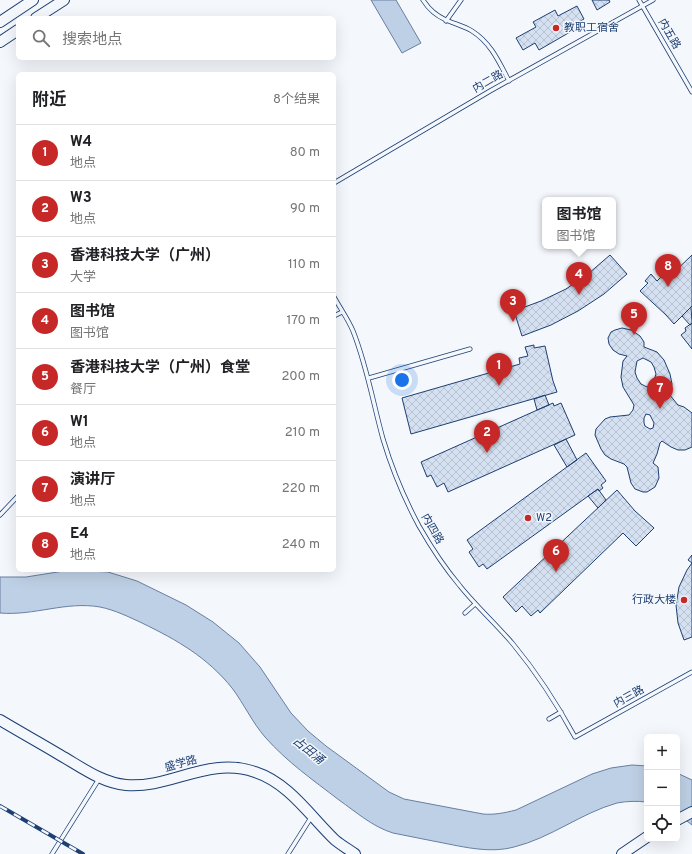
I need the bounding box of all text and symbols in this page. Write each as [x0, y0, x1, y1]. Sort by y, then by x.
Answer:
search box [16, 16, 336, 60]
street label: 内五路 [655, 16, 683, 52]
place label: 教职工宿舍 [564, 21, 619, 35]
marker: 教职工宿舍 [551, 23, 561, 33]
icon: search [30, 27, 52, 49]
text: 搜索地点 [62, 31, 122, 50]
street label: 内二路 [470, 68, 506, 96]
text: 附近 [32, 90, 66, 112]
text: 8个结果 [273, 92, 320, 108]
text: W4 [70, 133, 92, 152]
text: 1 [42, 145, 48, 161]
text: 80 m [290, 145, 320, 161]
text: 地点 [70, 156, 96, 172]
text: W3 [70, 189, 92, 208]
popup [542, 197, 616, 249]
text: 2 [41, 201, 49, 217]
text: 90 m [290, 201, 320, 217]
text: 图书馆 [556, 206, 602, 225]
text: 地点 [70, 212, 96, 228]
text: 图书馆 [556, 229, 596, 245]
text: 香港科技大学（广州） [70, 247, 220, 266]
pin: 8 [655, 254, 681, 287]
text: 3 [41, 257, 49, 273]
text: 110 m [288, 257, 320, 273]
pin: 4 [566, 262, 592, 295]
text: 大学 [70, 270, 96, 286]
pin: 3 [500, 289, 526, 322]
pin: 5 [621, 302, 647, 335]
text: 图书馆 [70, 303, 115, 322]
text: 4 [41, 313, 49, 329]
text: 170 m [286, 313, 320, 329]
text: 图书馆 [70, 326, 109, 342]
pin: 1 [486, 353, 512, 386]
text: 香港科技大学（广州）食堂 [70, 359, 250, 378]
text: 5 [41, 369, 49, 385]
text: 200 m [281, 369, 320, 385]
your location [392, 370, 412, 390]
pin: 7 [647, 376, 673, 409]
text: 餐厅 [70, 382, 96, 398]
text: W1 [70, 413, 89, 432]
pin: 2 [474, 420, 500, 453]
text: 6 [41, 425, 49, 441]
text: 210 m [285, 425, 320, 441]
text: 地点 [70, 436, 96, 452]
text: 演讲厅 [70, 471, 115, 490]
text: 7 [42, 481, 48, 497]
text: 220 m [282, 481, 320, 497]
text: 地点 [70, 494, 96, 510]
street label: 内四路 [418, 511, 446, 547]
place label: W2 [536, 511, 552, 525]
marker: W2 [523, 513, 533, 523]
text: E4 [70, 525, 89, 544]
text: 8 [41, 537, 49, 553]
text: 240 m [282, 537, 320, 553]
pin: 6 [543, 539, 569, 572]
text: 地点 [70, 548, 96, 564]
place label: 行政大楼 [632, 593, 676, 607]
marker: 行政大楼 [679, 595, 689, 605]
street label: 内三路 [611, 683, 647, 711]
water label: 占田涌 [289, 733, 329, 770]
map controls [644, 734, 680, 842]
button: + [644, 734, 680, 770]
street label: 盛学路 [163, 753, 199, 775]
button: − [644, 770, 680, 806]
button: locate [644, 806, 680, 842]

